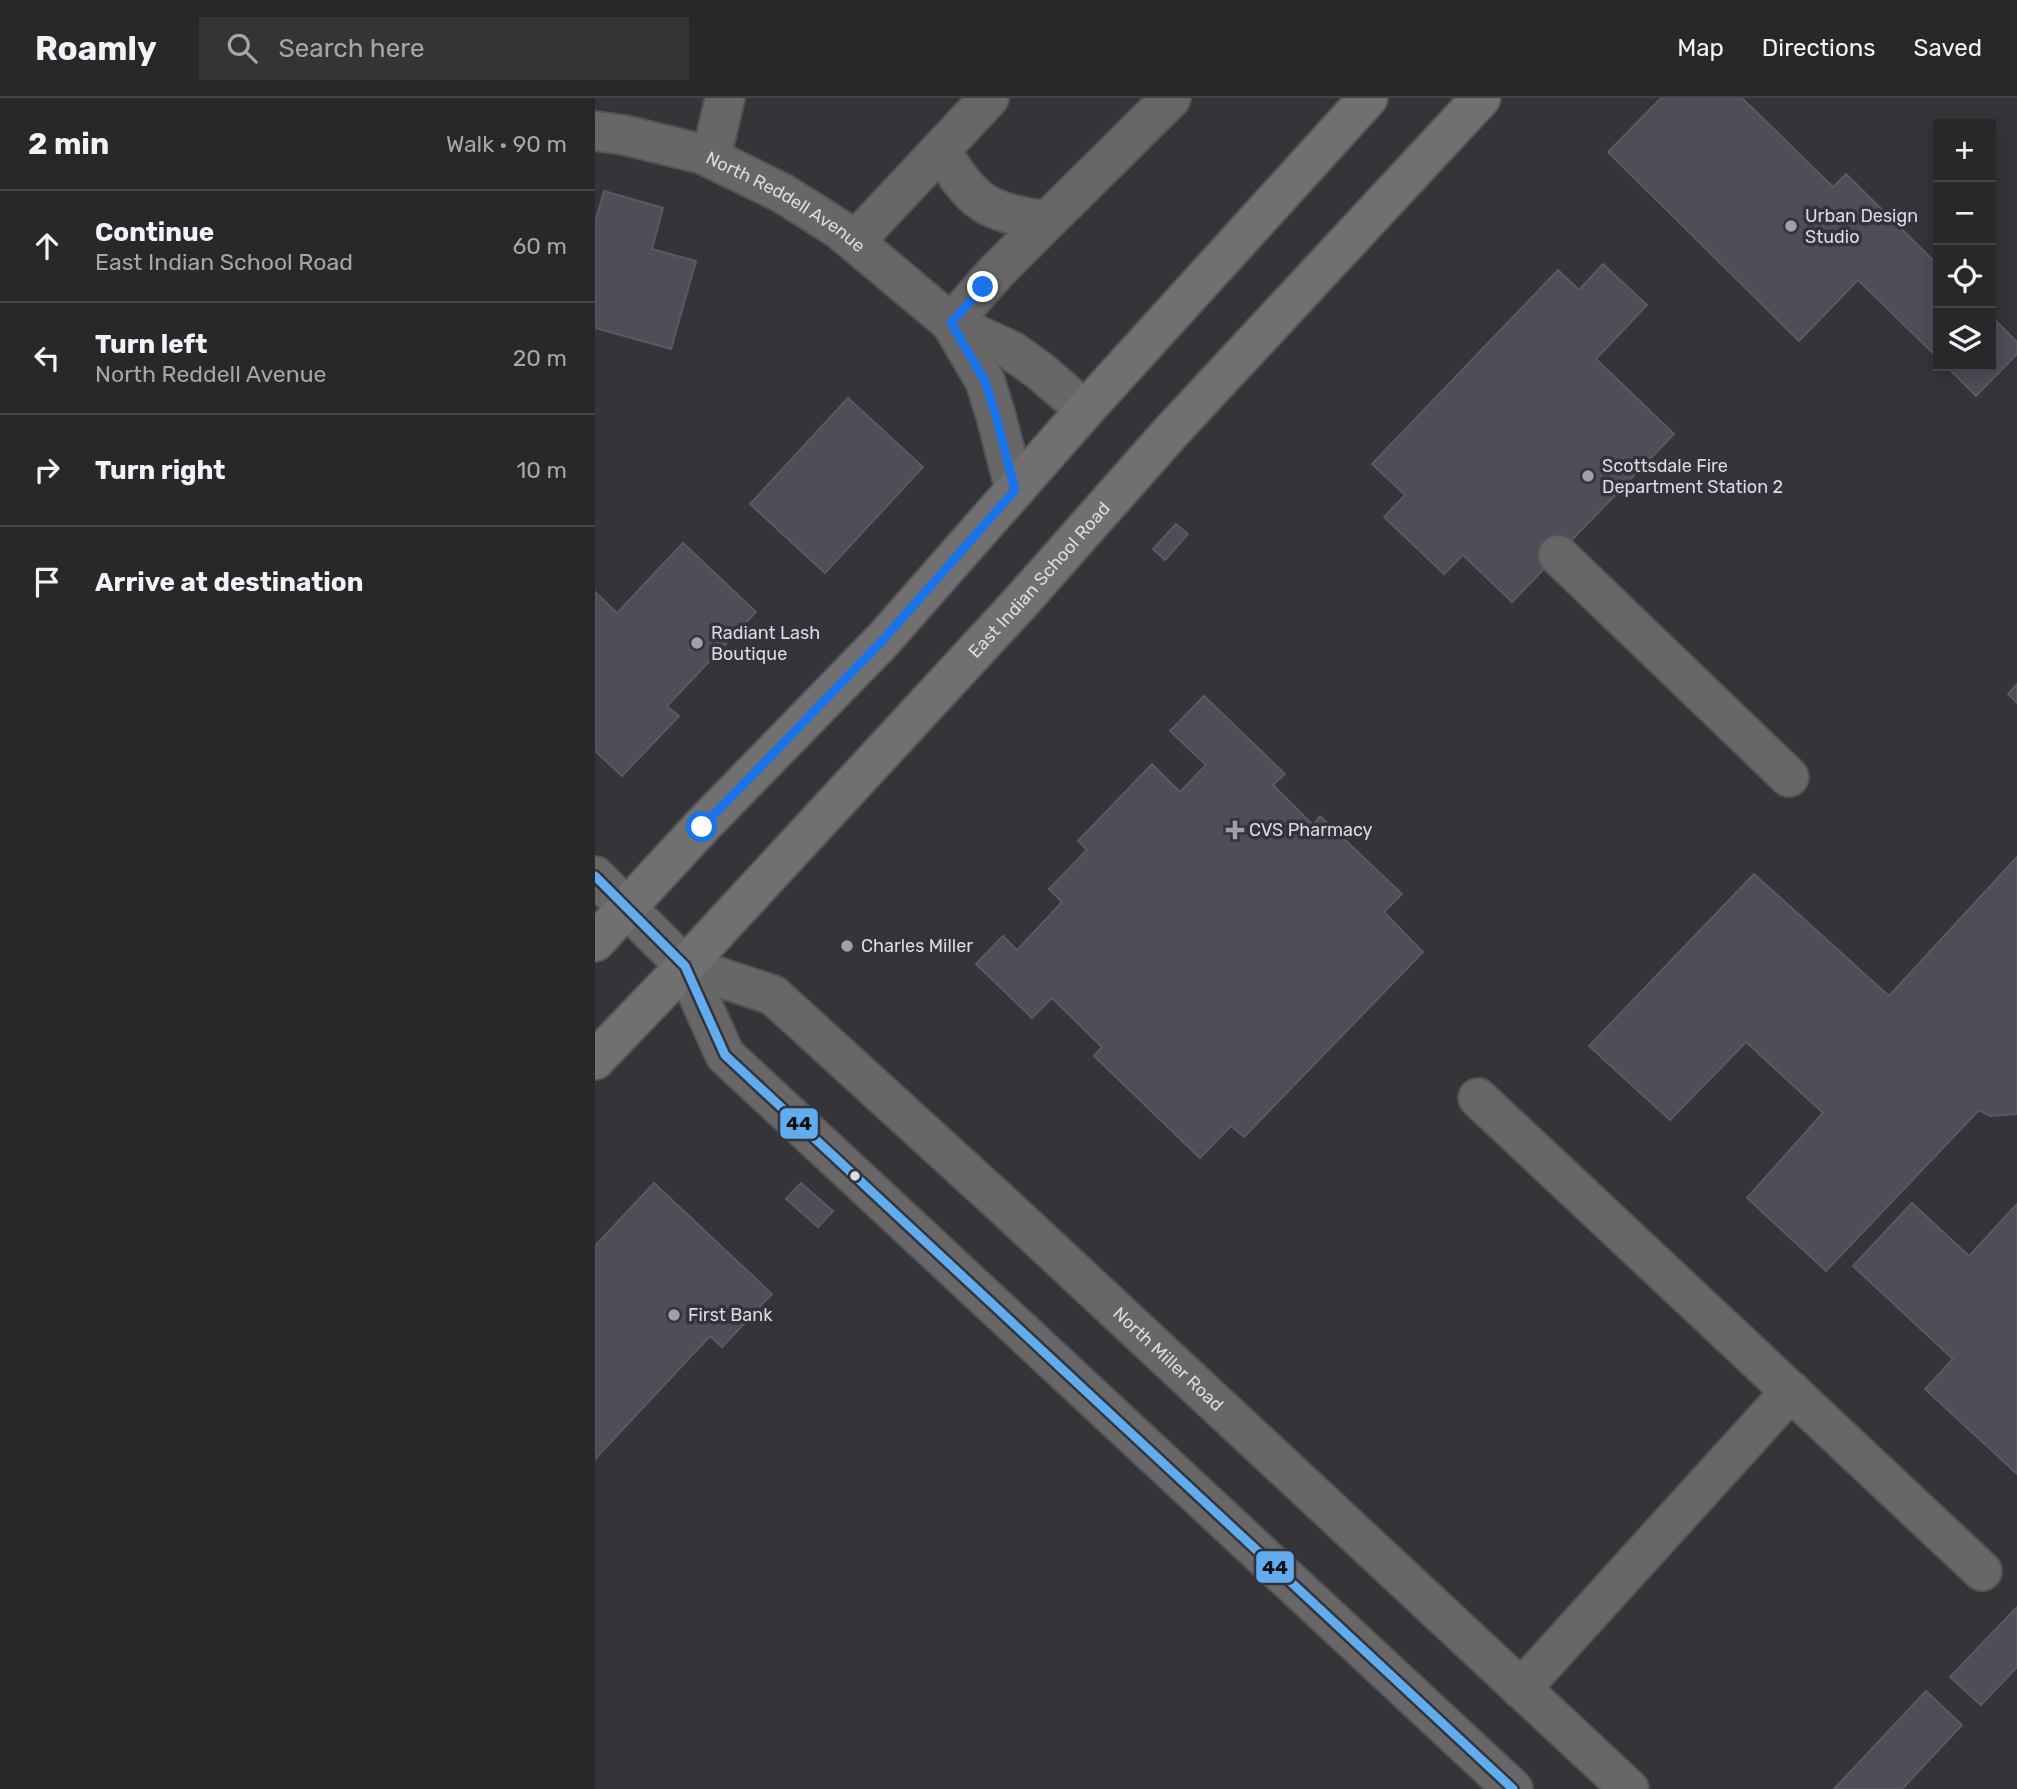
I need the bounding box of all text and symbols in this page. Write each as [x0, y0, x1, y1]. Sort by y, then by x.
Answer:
search box [199, 17, 689, 80]
text: Roamly [35, 29, 157, 68]
icon: search [223, 29, 261, 67]
text: Search here [279, 33, 424, 64]
text: Map [1677, 34, 1724, 62]
text: Directions [1762, 34, 1875, 62]
text: Saved [1913, 34, 1982, 62]
map controls [1933, 119, 1996, 371]
button: + [1933, 119, 1996, 182]
text: 2 min [28, 126, 109, 162]
text: Walk · 90 m [446, 130, 567, 158]
street label: North Reddell Avenue [702, 147, 870, 257]
button: − [1933, 182, 1996, 245]
place label: Urban Design Studio [1805, 205, 1918, 248]
text: Continue [95, 217, 214, 248]
marker: Urban Design Studio [1783, 218, 1799, 234]
icon: ahead [28, 227, 66, 265]
text: 60 m [512, 232, 567, 260]
button: locate [1933, 245, 1996, 308]
text: East Indian School Road [95, 248, 353, 276]
route end [967, 271, 998, 302]
button: layers [1933, 308, 1996, 371]
text: Turn left [95, 329, 207, 360]
icon: left [28, 339, 66, 377]
text: 20 m [513, 344, 567, 372]
text: North Reddell Avenue [95, 360, 326, 388]
icon: right [28, 451, 66, 489]
text: Turn right [95, 455, 225, 486]
place label: Scottsdale Fire Department Station 2 [1602, 455, 1783, 498]
text: 10 m [516, 456, 567, 484]
marker: Scottsdale Fire Department Station 2 [1580, 468, 1596, 484]
street label: East Indian School Road [964, 498, 1115, 663]
icon: arrive [28, 563, 66, 601]
text: Arrive at destination [95, 567, 363, 598]
place label: Radiant Lash Boutique [711, 622, 820, 665]
marker: Radiant Lash Boutique [689, 635, 705, 651]
route start [686, 811, 717, 842]
place label: CVS Pharmacy [1249, 819, 1373, 841]
marker: CVS Pharmacy [1227, 822, 1243, 838]
place label: Charles Miller [861, 935, 973, 957]
marker: Charles Miller [839, 938, 855, 954]
line badge: 44 [779, 1107, 819, 1140]
text: 44 [786, 1112, 812, 1135]
unlabelled marker [848, 1169, 862, 1183]
street label: North Miller Road [1108, 1302, 1228, 1416]
place label: First Bank [688, 1304, 773, 1326]
marker: First Bank [666, 1307, 682, 1323]
line badge: 44 [1255, 1550, 1295, 1584]
text: 44 [1262, 1556, 1288, 1579]

